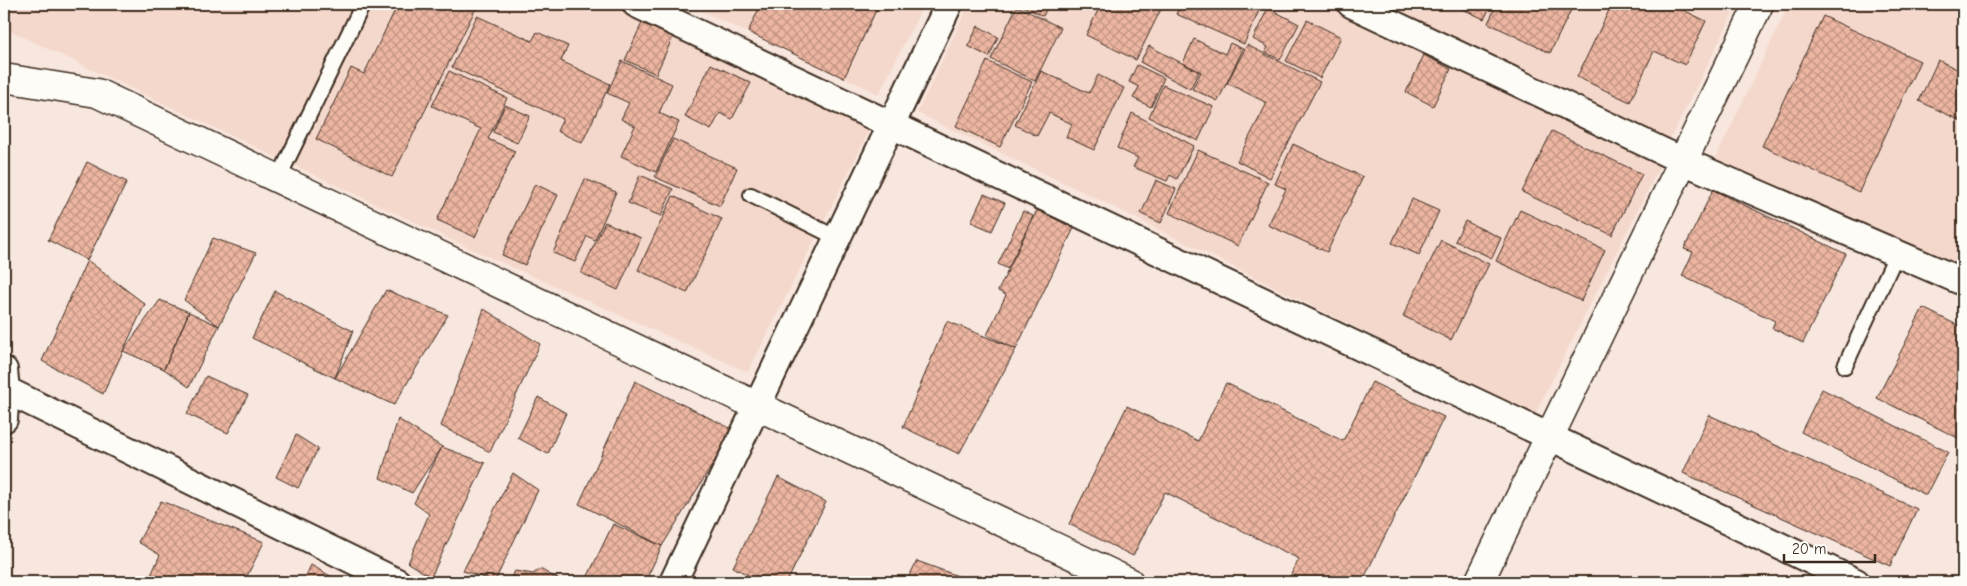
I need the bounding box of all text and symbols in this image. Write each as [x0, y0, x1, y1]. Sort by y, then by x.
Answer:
scale bar [1784, 531, 1876, 563]
text: 20 m [1792, 540, 1826, 558]

